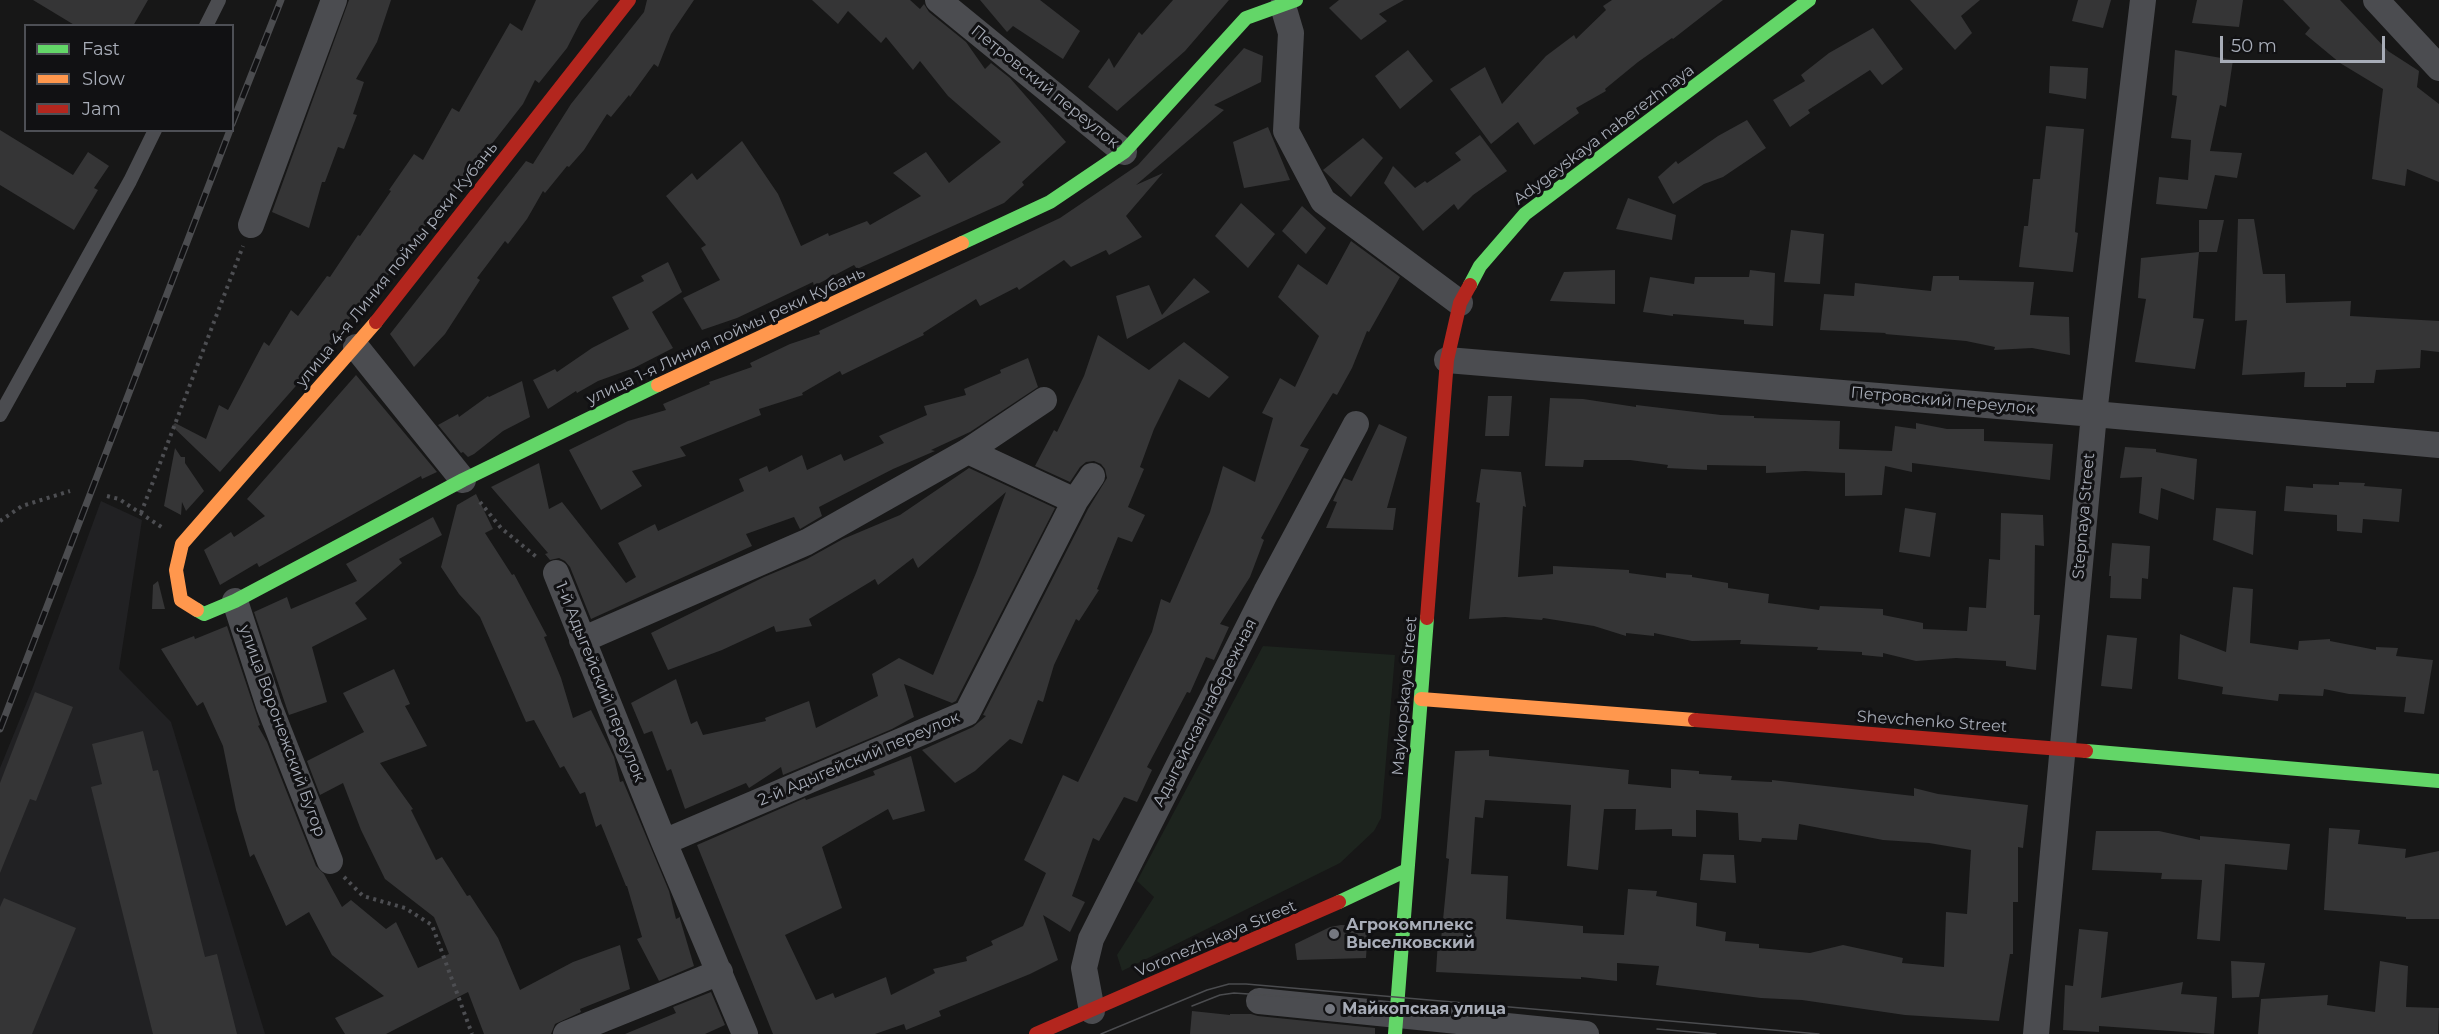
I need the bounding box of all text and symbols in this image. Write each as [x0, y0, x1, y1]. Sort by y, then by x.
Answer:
street label: Петровский переулок [967, 21, 1123, 153]
legend [24, 24, 234, 132]
scale bar [2223, 24, 2388, 62]
text: 50 m [2231, 35, 2277, 57]
text: Fast [82, 38, 120, 60]
street label: Adygeyskaya naberezhnaya [1510, 61, 1698, 209]
text: Slow [82, 68, 125, 90]
text: Jam [82, 98, 121, 120]
street label: улица 4-я Линия поймы реки Кубань [292, 139, 502, 391]
street label: улица 1-я Линия поймы реки Кубань [584, 263, 868, 409]
street label: Петровский переулок [1850, 383, 2036, 419]
street label: Stepnaya Street [2069, 452, 2099, 580]
street label: 1-й Адыгейский переулок [551, 579, 649, 785]
street label: Адыгейская набережная [1149, 616, 1261, 810]
street label: Maykopskaya Street [1388, 616, 1422, 776]
street label: улица Воронежский Бугор [235, 622, 329, 840]
street label: Shevchenko Street [1856, 707, 2008, 737]
street label: 2-й Адыгейский переулок [755, 708, 963, 810]
street label: Voronezhskaya Street [1133, 896, 1299, 982]
place label: Агрокомплекс Выселковский [1346, 915, 1475, 953]
marker: Агрокомплекс Выселковский [1327, 927, 1341, 941]
place label: Майкопская улица [1342, 999, 1506, 1019]
marker: Майкопская улица [1323, 1002, 1337, 1016]

